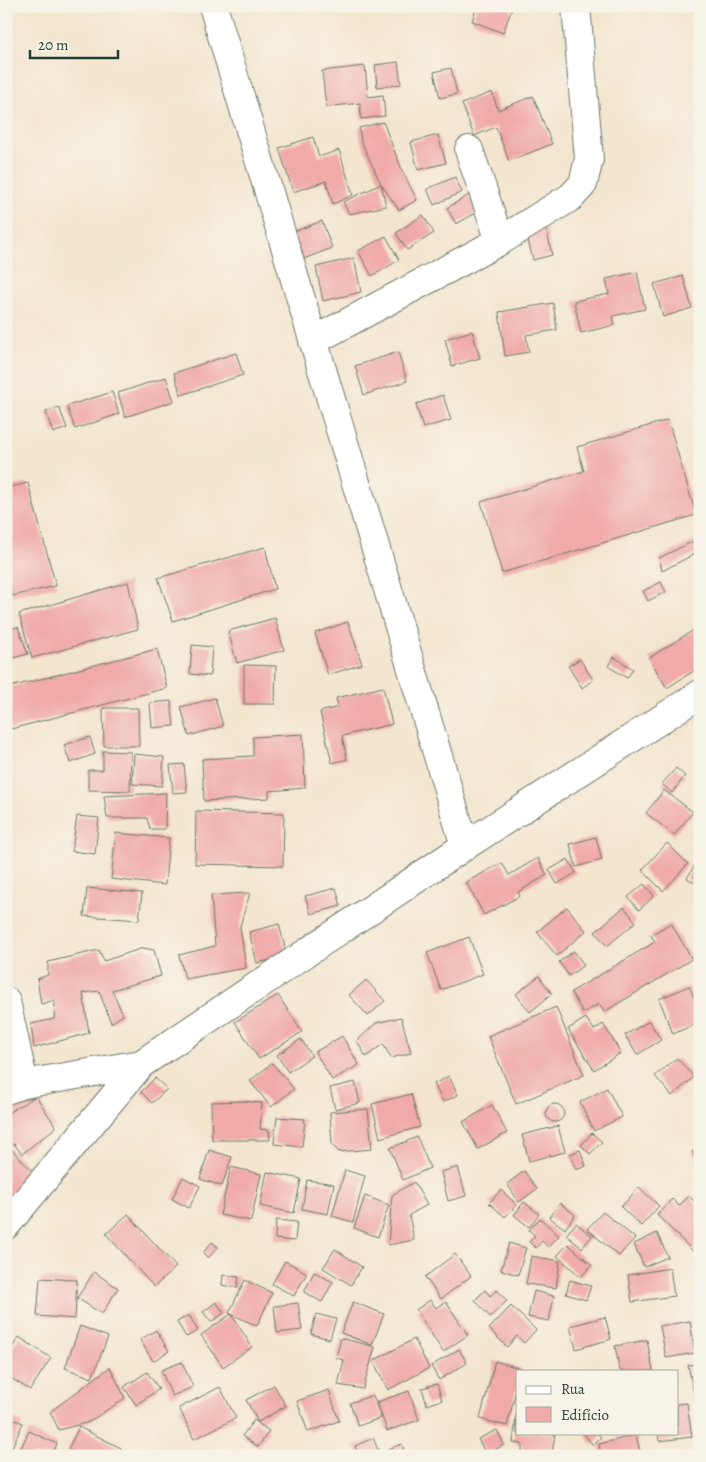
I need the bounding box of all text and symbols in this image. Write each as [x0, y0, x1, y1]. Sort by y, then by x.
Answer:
scale bar [30, 28, 118, 60]
text: 20 m [38, 35, 69, 55]
legend [516, 1370, 678, 1434]
text: Rua [561, 1379, 585, 1399]
text: Edifício [561, 1405, 609, 1425]

